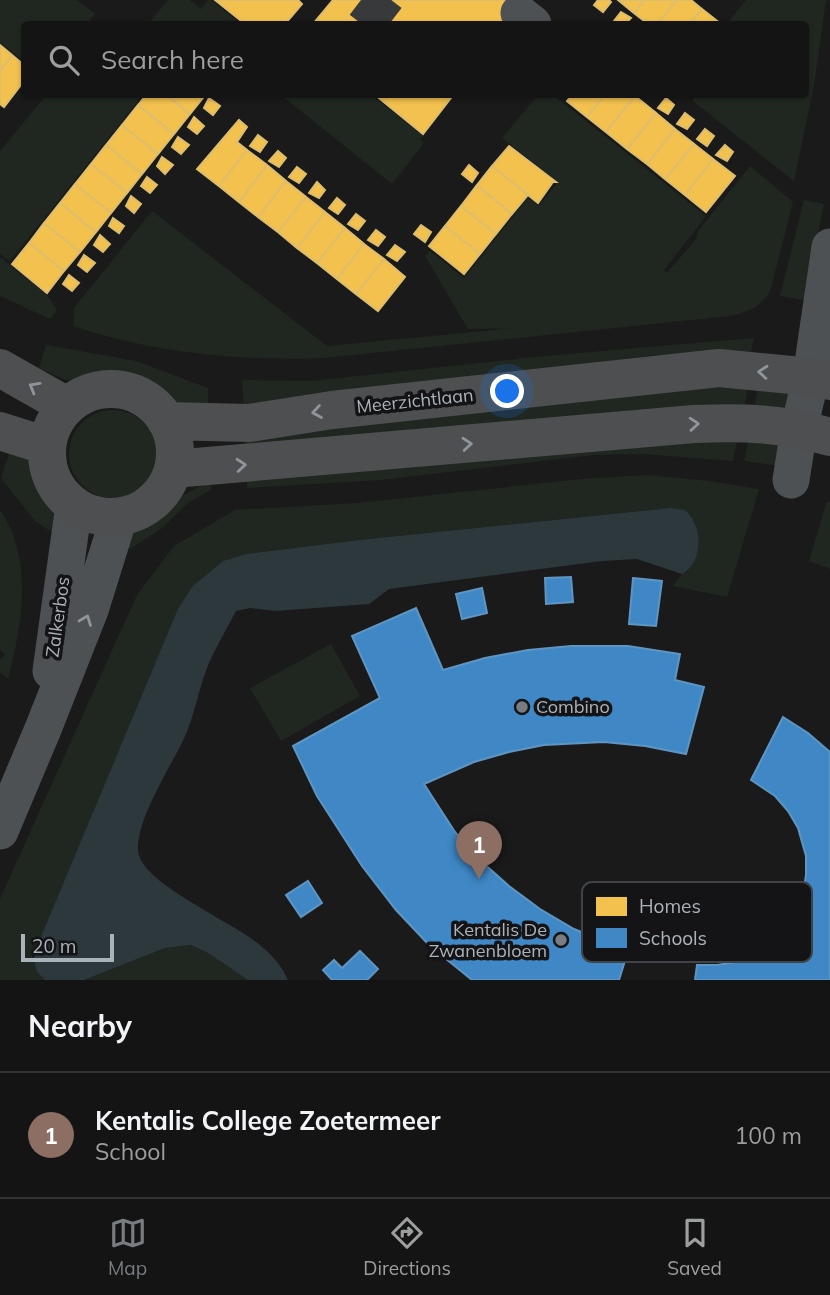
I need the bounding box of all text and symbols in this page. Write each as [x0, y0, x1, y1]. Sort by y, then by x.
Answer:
search box [21, 21, 809, 98]
icon: search [45, 41, 83, 79]
text: Search here [101, 43, 244, 76]
one-way arrow [757, 365, 768, 380]
your location [490, 374, 524, 408]
one-way arrow [28, 382, 41, 395]
street label: Meerzichtlaan [355, 383, 475, 418]
one-way arrow [311, 404, 323, 419]
one-way arrow [689, 417, 700, 432]
one-way arrow [462, 437, 473, 452]
one-way arrow [236, 458, 247, 473]
street label: Zalkerbos [40, 575, 75, 659]
one-way arrow [77, 615, 91, 627]
place label: Combino [536, 695, 610, 718]
marker: Combino [514, 699, 530, 715]
pin: 1 [456, 821, 502, 879]
legend [582, 882, 812, 962]
text: Homes [639, 894, 701, 918]
place label: Kentalis De Zwanenbloem [429, 918, 547, 962]
text: Schools [639, 926, 707, 950]
scale bar [21, 931, 114, 963]
marker: Kentalis De Zwanenbloem [553, 932, 569, 948]
text: 20 m [32, 934, 76, 958]
text: Nearby [28, 1007, 132, 1045]
text: Kentalis College Zoetermeer [95, 1104, 441, 1137]
text: 1 [44, 1121, 58, 1150]
text: 100 m [734, 1121, 802, 1150]
text: School [95, 1137, 166, 1166]
tab: Map [108, 1214, 147, 1280]
tab: Directions [363, 1214, 451, 1280]
tab: Saved [667, 1214, 722, 1280]

